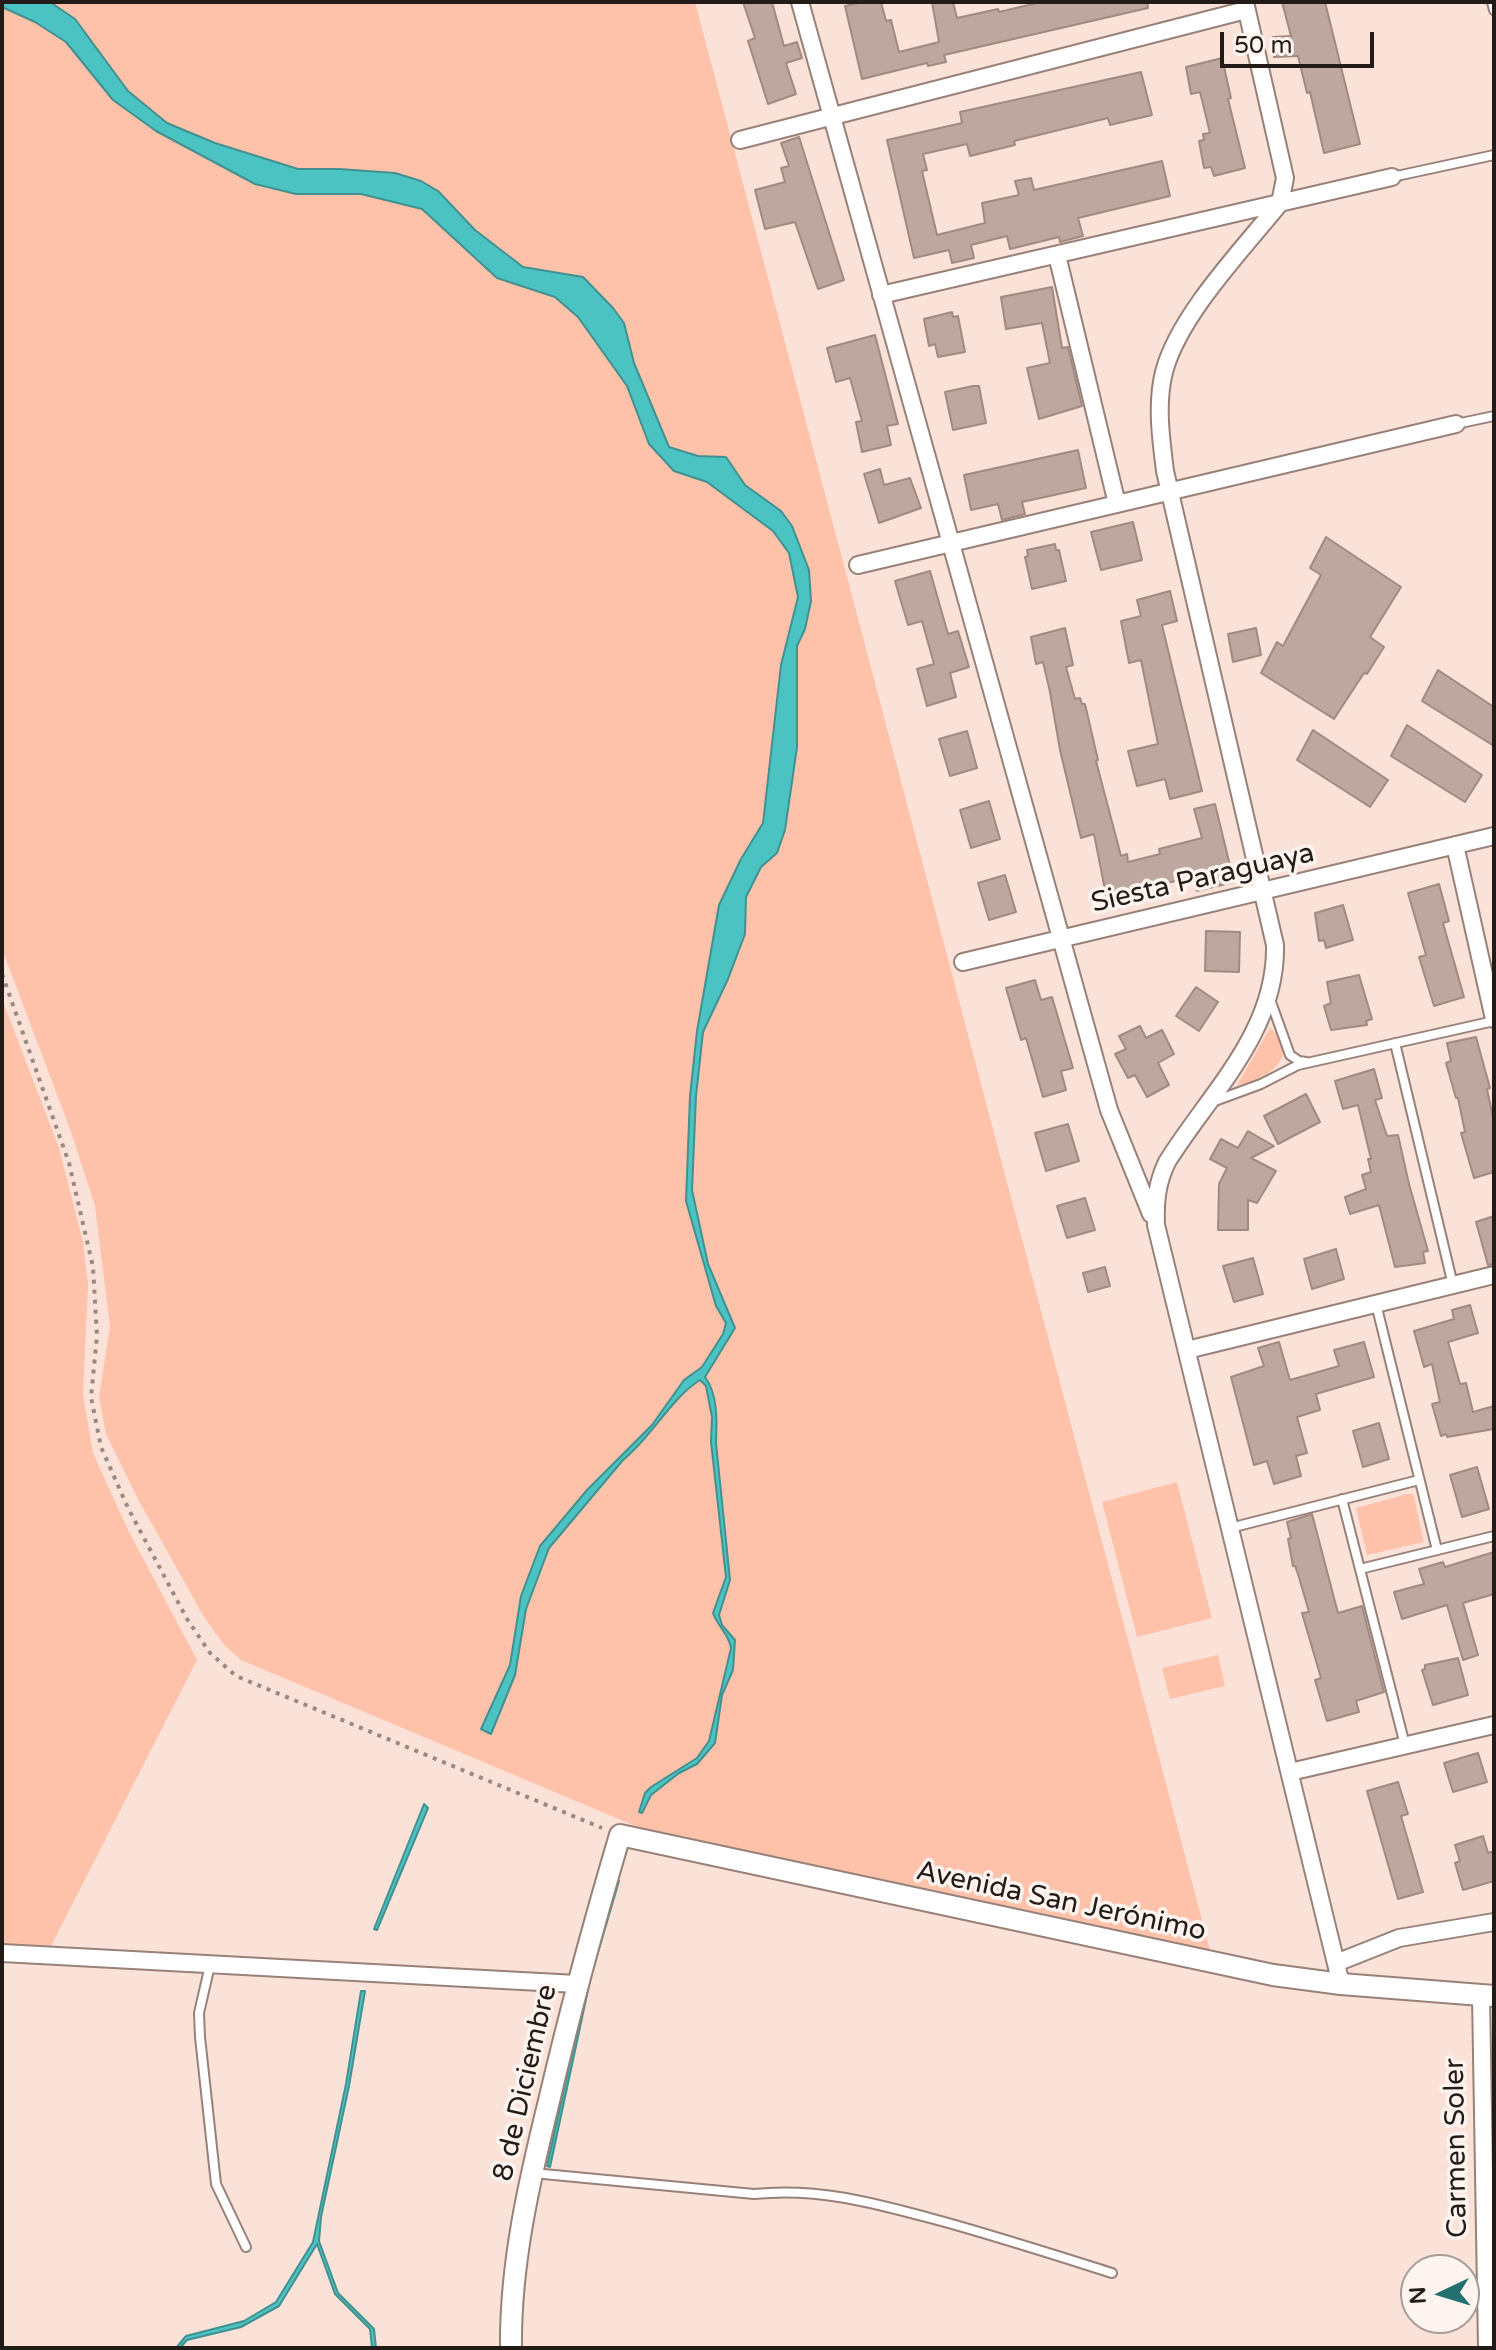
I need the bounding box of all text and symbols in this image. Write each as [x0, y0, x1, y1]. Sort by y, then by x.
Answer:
scale bar [1224, 16, 1378, 66]
text: 50 m [1234, 31, 1292, 60]
street label: Siesta Paraguaya [1088, 837, 1318, 921]
street label: Avenida San Jerónimo [913, 1855, 1209, 1949]
street label: 8 de Diciembre [487, 1981, 565, 2185]
street label: Carmen Soler [1439, 2058, 1475, 2238]
north arrow [1400, 2254, 1480, 2334]
text: N [1404, 2286, 1432, 2305]

